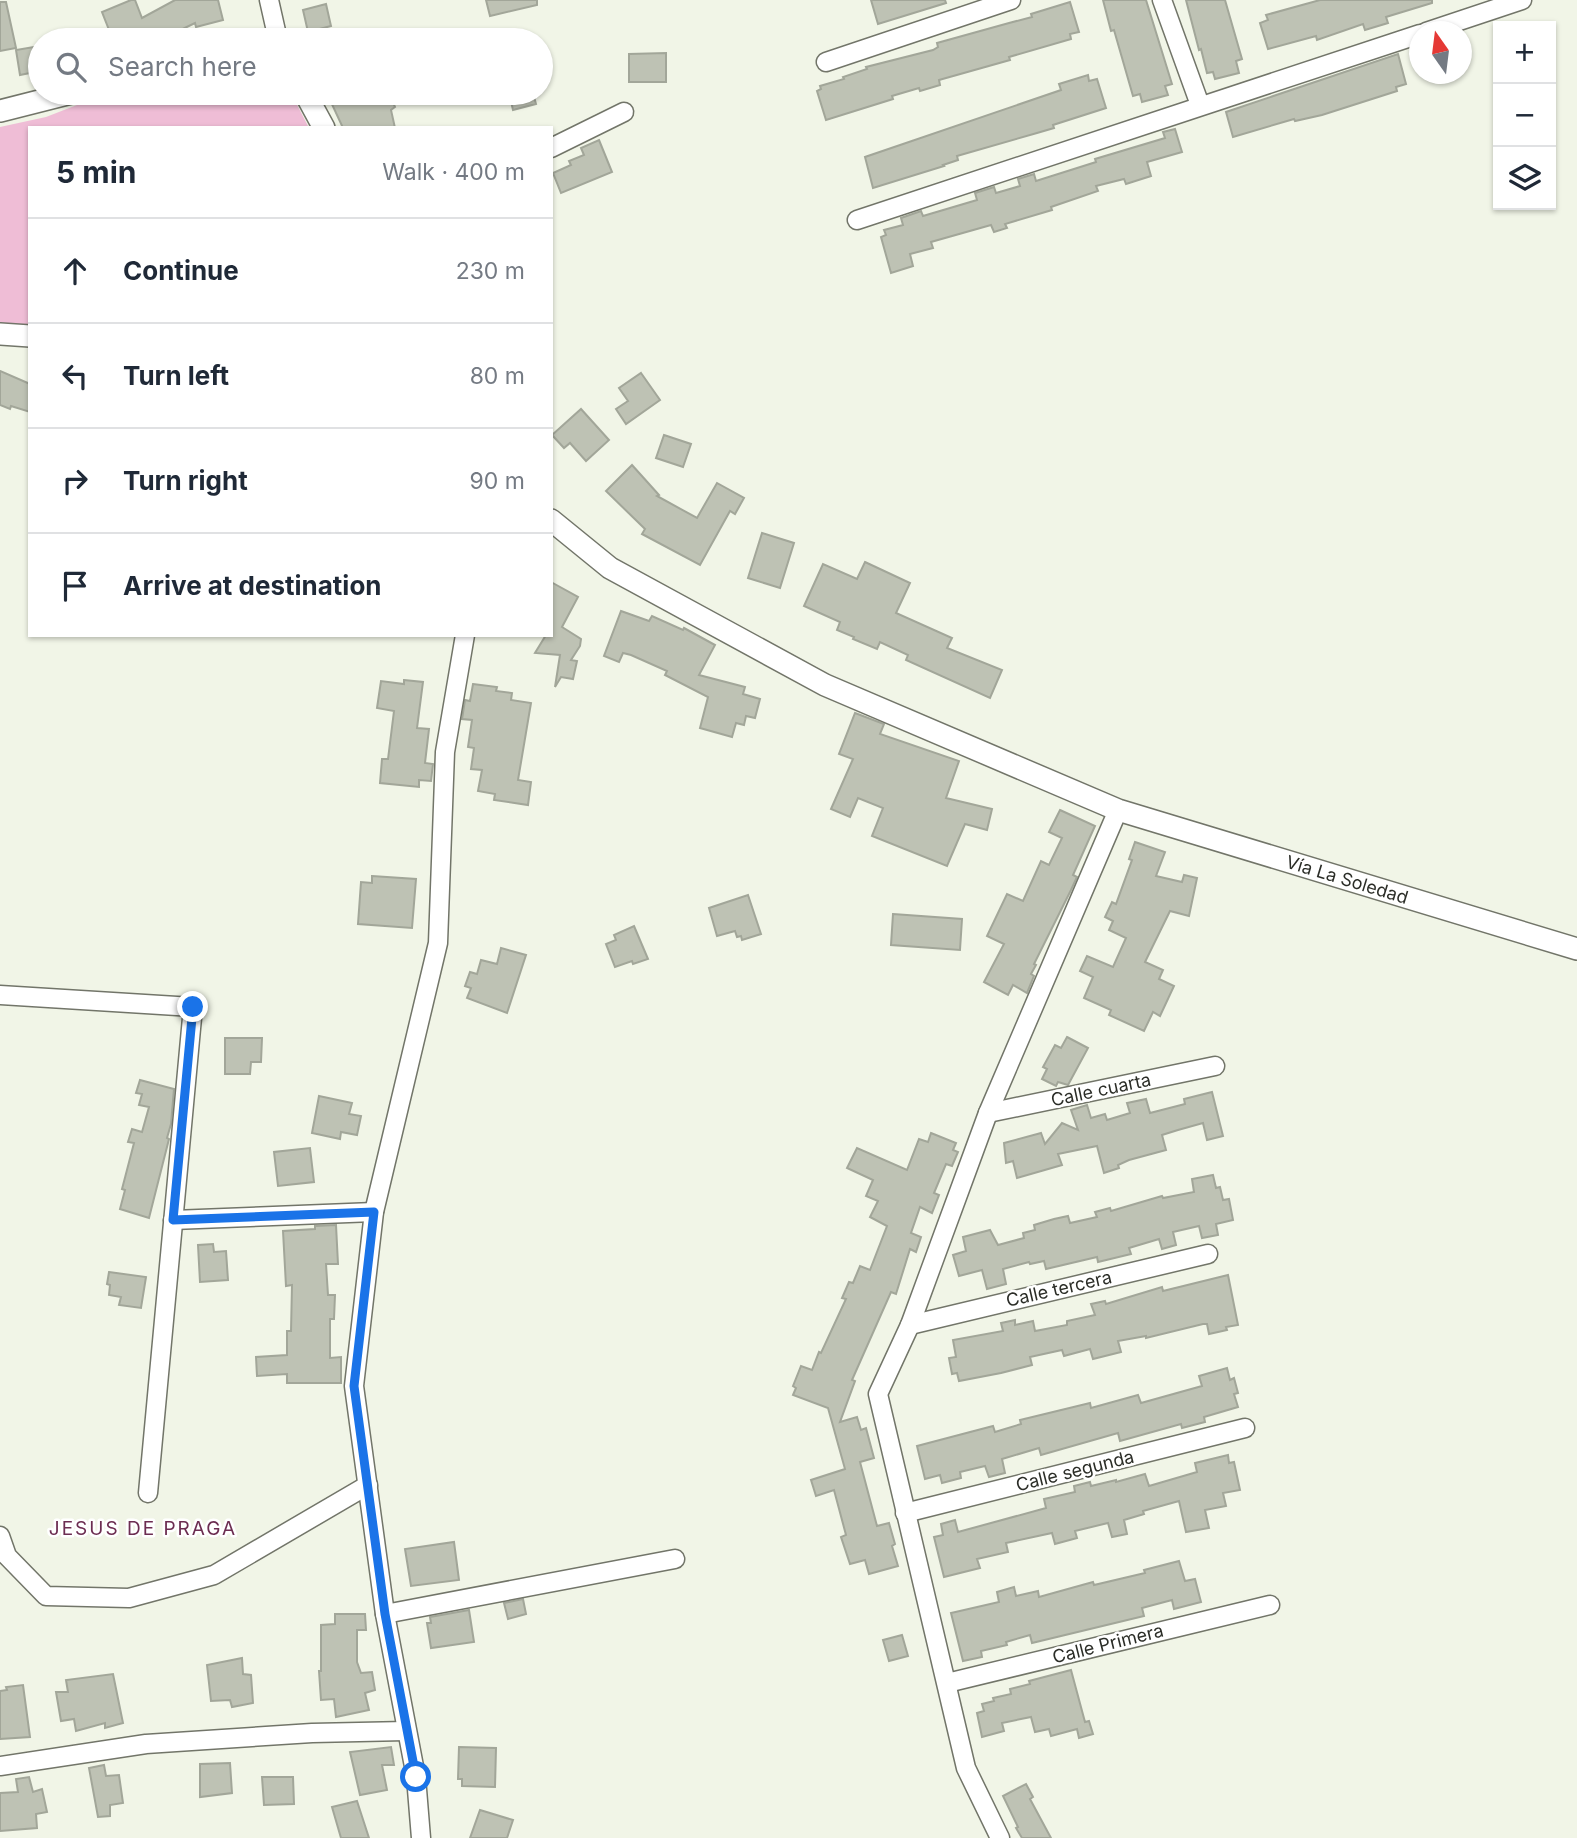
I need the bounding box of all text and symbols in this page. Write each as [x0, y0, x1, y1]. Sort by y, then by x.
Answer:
north arrow [1409, 21, 1472, 84]
map controls [1493, 21, 1556, 210]
button: + [1493, 21, 1556, 84]
search box [28, 28, 553, 105]
icon: search [52, 48, 90, 86]
text: Search here [108, 51, 257, 82]
button: − [1493, 84, 1556, 147]
button: layers [1493, 147, 1556, 210]
text: 5 min [56, 154, 136, 190]
text: Walk · 400 m [382, 158, 525, 186]
icon: ahead [56, 252, 94, 290]
text: Continue [123, 255, 239, 286]
text: 230 m [456, 257, 525, 285]
icon: left [56, 357, 94, 395]
text: Turn left [123, 360, 229, 391]
text: 80 m [470, 362, 525, 390]
icon: right [56, 462, 94, 500]
text: Turn right [123, 465, 248, 496]
text: 90 m [470, 467, 525, 495]
icon: arrive [56, 567, 94, 605]
text: Arrive at destination [123, 570, 382, 601]
street label: Vía La Soledad [1284, 851, 1411, 908]
route end [177, 991, 208, 1022]
street label: Calle cuarta [1049, 1069, 1153, 1110]
street label: Calle tercera [1004, 1266, 1114, 1311]
street label: Calle segunda [1014, 1446, 1136, 1495]
district label: JESUS DE PRAGA [49, 1517, 237, 1540]
street label: Calle Primera [1050, 1620, 1166, 1667]
route start [400, 1761, 431, 1792]

